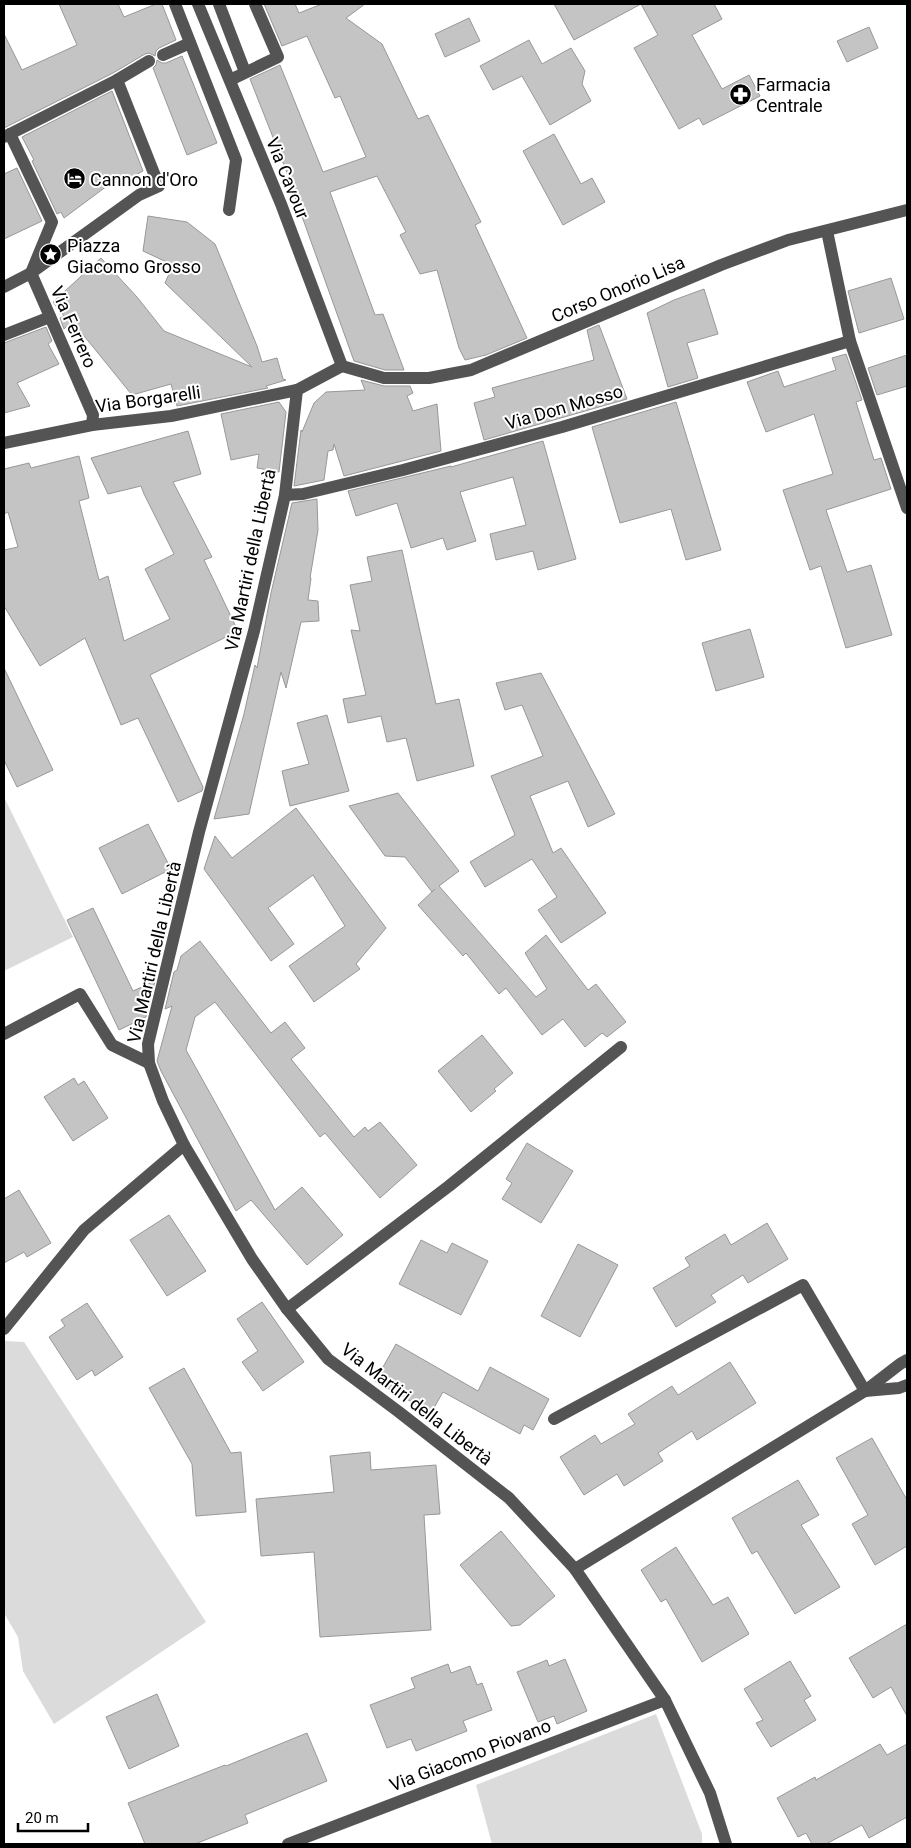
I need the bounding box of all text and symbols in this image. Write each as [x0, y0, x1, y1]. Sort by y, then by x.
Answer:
place label: Farmacia Centrale [756, 74, 831, 116]
pharmacy icon: Farmacia Centrale [728, 82, 752, 106]
street label: Via Cavour [262, 134, 314, 222]
hotel icon: Cannon d'Oro [62, 167, 86, 191]
place label: Cannon d'Oro [90, 169, 198, 190]
place label: Piazza Giacomo Grosso [67, 235, 201, 277]
place icon: Piazza Giacomo Grosso [39, 243, 63, 267]
street label: Corso Onorio Lisa [548, 251, 688, 327]
street label: Via Ferrero [47, 283, 101, 371]
street label: Via Don Mosso [503, 380, 625, 434]
street label: Via Borgarelli [94, 381, 202, 417]
street label: Via Martiri della Libertà [220, 467, 280, 653]
street label: Via Martiri della Libertà [123, 859, 185, 1045]
street label: Via Martiri della Libertà [337, 1338, 497, 1470]
street label: Via Giacomo Piovano [386, 1715, 554, 1795]
scale bar [18, 1800, 88, 1832]
text: 20 m [25, 1809, 59, 1827]

